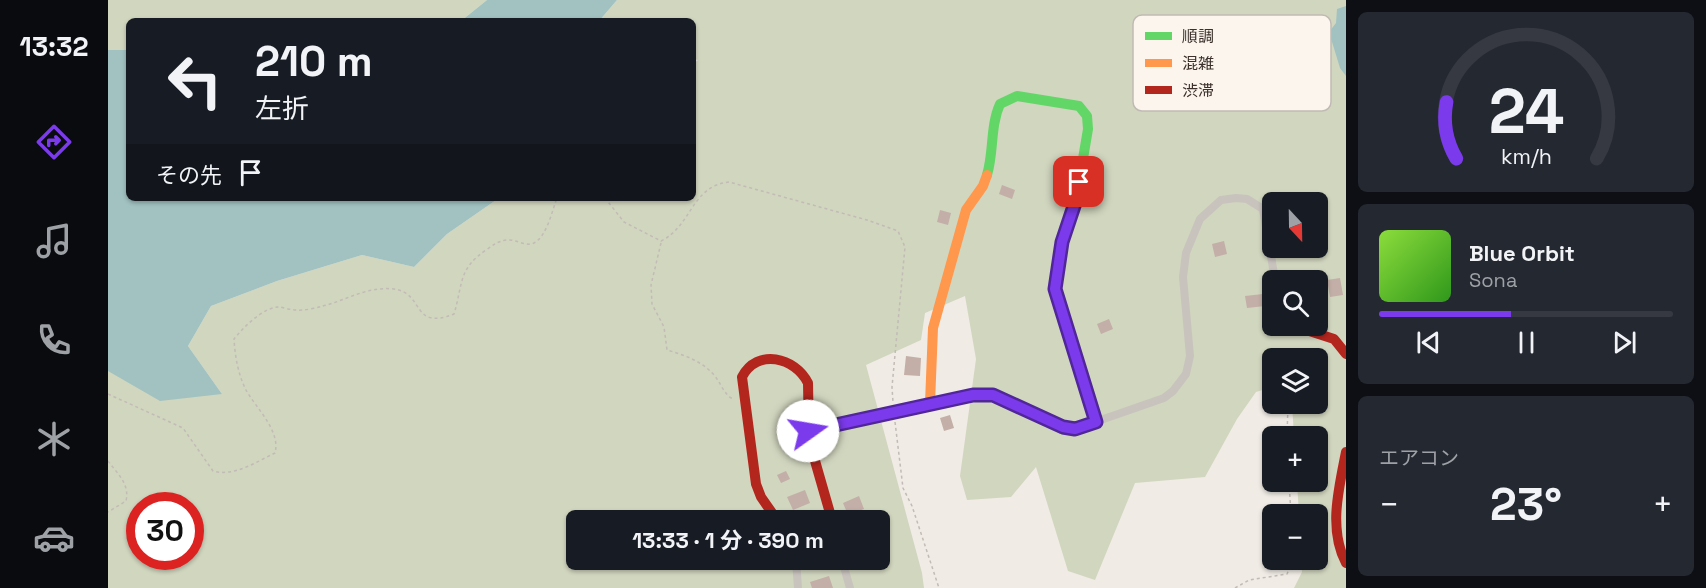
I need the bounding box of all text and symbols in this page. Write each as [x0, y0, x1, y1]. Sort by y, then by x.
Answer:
legend [1133, 15, 1331, 111]
text: 順調 [1182, 26, 1214, 47]
text: 13:32 [19, 29, 89, 64]
text: 210 m [255, 35, 373, 88]
icon: left [156, 42, 234, 120]
text: 混雑 [1182, 53, 1214, 74]
text: 24 [1488, 72, 1564, 151]
text: 渋滞 [1182, 80, 1214, 101]
text: 左折 [255, 91, 309, 126]
icon: directions [33, 121, 75, 163]
text: km/h [1500, 143, 1552, 170]
icon: arrive [234, 156, 267, 189]
pin [1053, 156, 1104, 207]
text: その先 [156, 161, 222, 189]
icon: arrive [1062, 165, 1095, 198]
north arrow [1262, 192, 1328, 258]
map controls [1262, 192, 1328, 570]
icon: music [33, 220, 75, 262]
text: Blue Orbit [1469, 239, 1575, 267]
text: Sona [1469, 267, 1517, 293]
button: search [1262, 270, 1328, 336]
icon: phone [33, 319, 75, 361]
icon: previous [1412, 326, 1445, 359]
icon: pause [1510, 326, 1543, 359]
icon: next [1608, 326, 1641, 359]
button: layers [1262, 348, 1328, 414]
position arrow [776, 399, 840, 463]
icon: climate [33, 418, 75, 460]
button: + [1262, 426, 1328, 492]
text: エアコン [1379, 445, 1459, 471]
text: 23° [1490, 476, 1562, 533]
text: − [1379, 484, 1399, 526]
text: + [1653, 484, 1673, 526]
speed limit sign: 30 [126, 492, 204, 570]
button: − [1262, 504, 1328, 570]
icon: car [33, 517, 75, 559]
text: 13:33 · 1 分 · 390 m [632, 526, 824, 554]

